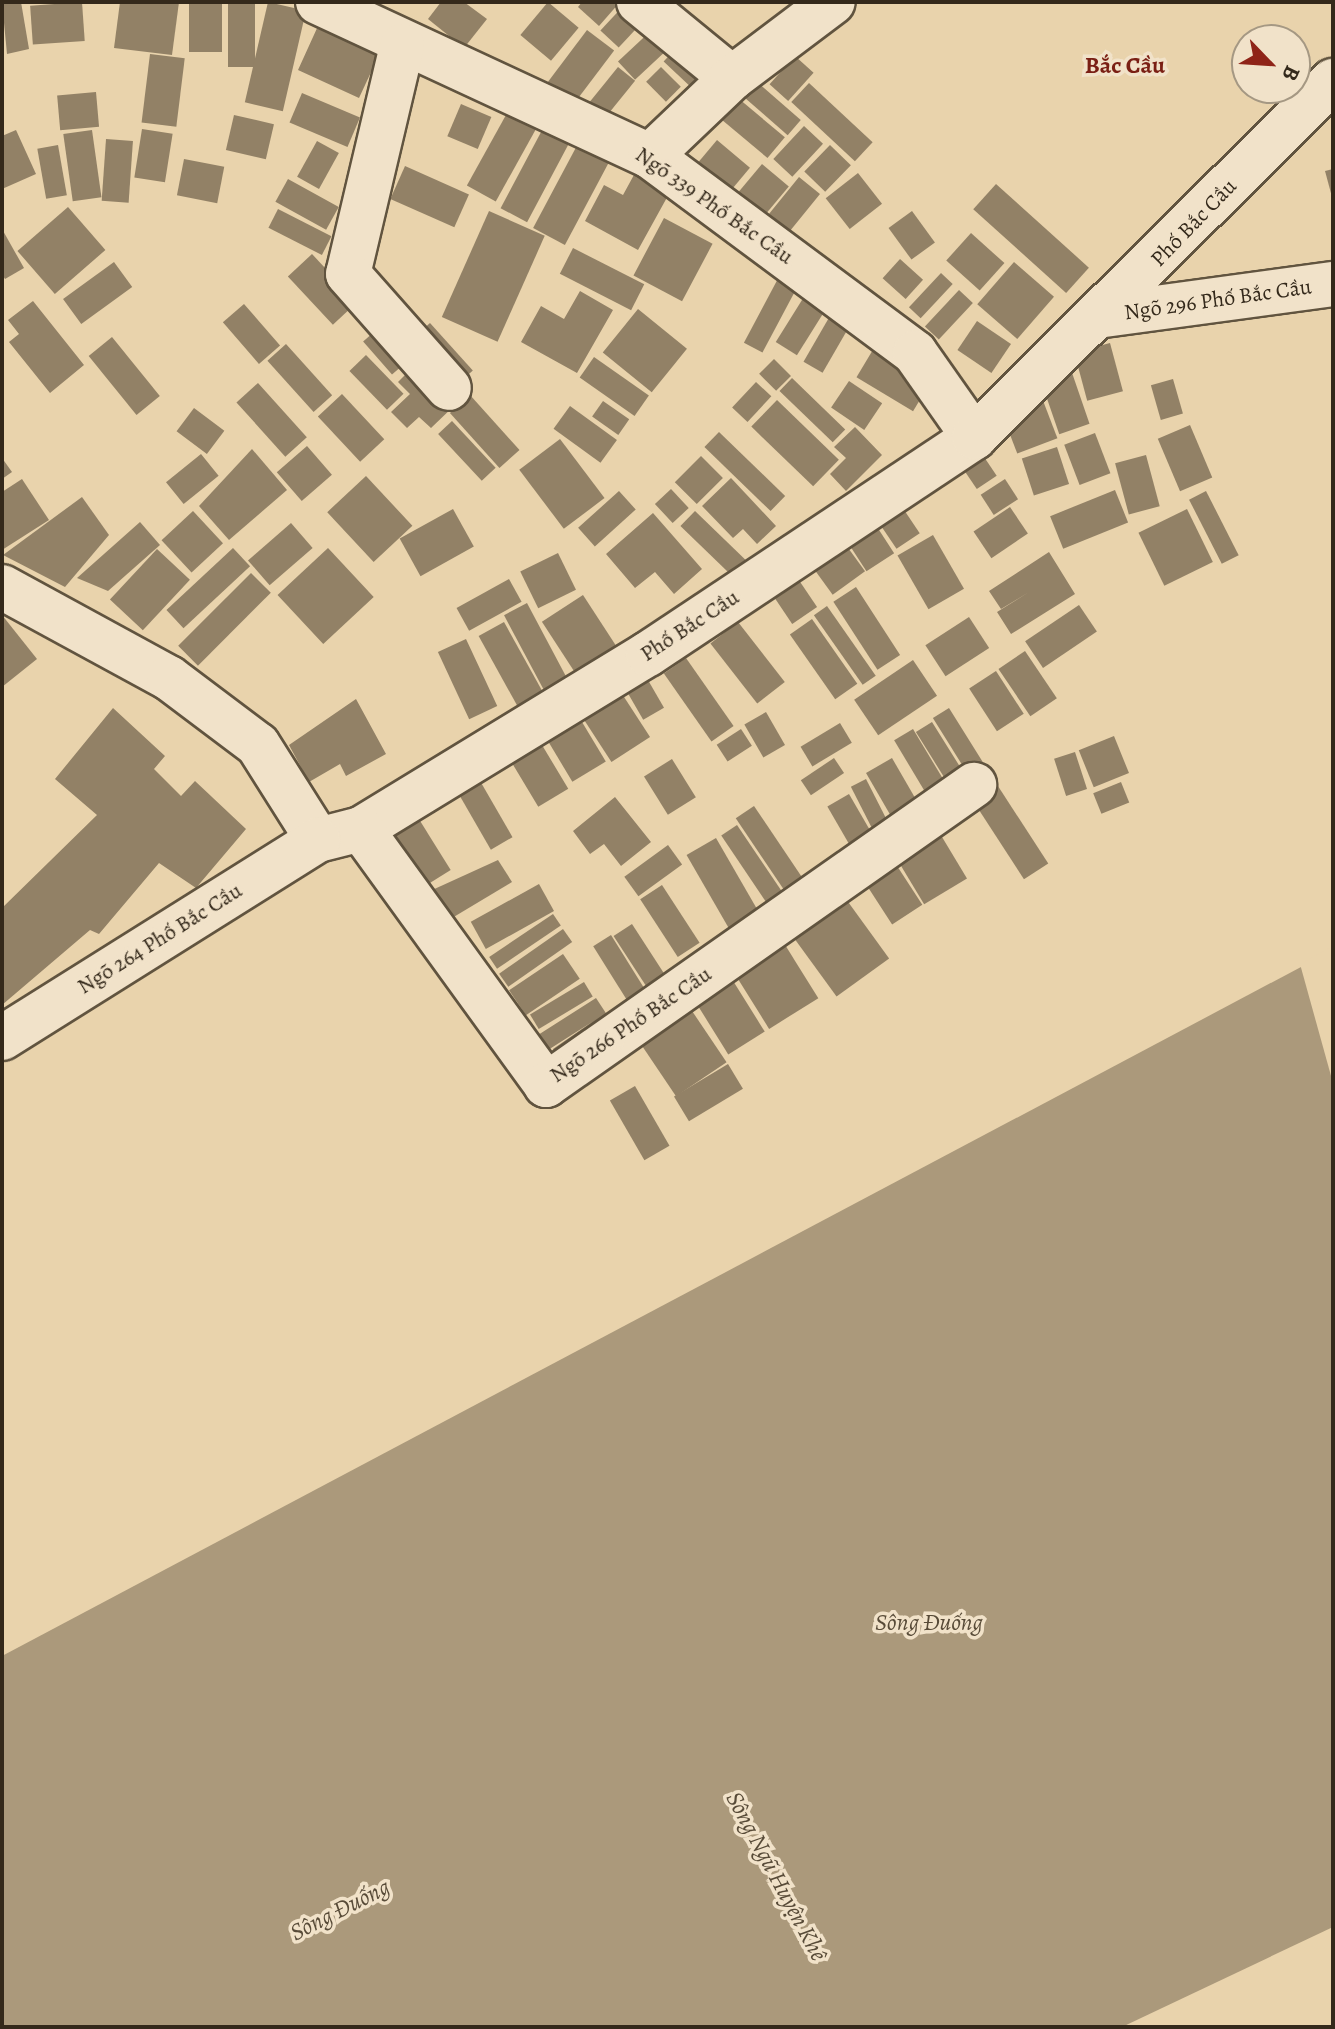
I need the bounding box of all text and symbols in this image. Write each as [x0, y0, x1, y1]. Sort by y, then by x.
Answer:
north arrow [1231, 24, 1311, 104]
district label: Bắc Cầu [1085, 52, 1165, 80]
text: B [1274, 61, 1307, 86]
street label: Ngõ 339 Phố Bắc Cầu [630, 142, 798, 270]
street label: Phố Bắc Cầu [1146, 173, 1242, 273]
street label: Ngõ 296 Phố Bắc Cầu [1123, 274, 1313, 326]
street label: Phố Bắc Cầu [636, 584, 744, 668]
street label: Ngõ 264 Phố Bắc Cầu [73, 878, 247, 1000]
street label: Ngõ 266 Phố Bắc Cầu [545, 961, 717, 1089]
water label: Sông Đuống [875, 1609, 983, 1637]
water label: Sông Ngũ Huyện Khê [719, 1787, 833, 1965]
water label: Sông Đuống [285, 1873, 395, 1947]

